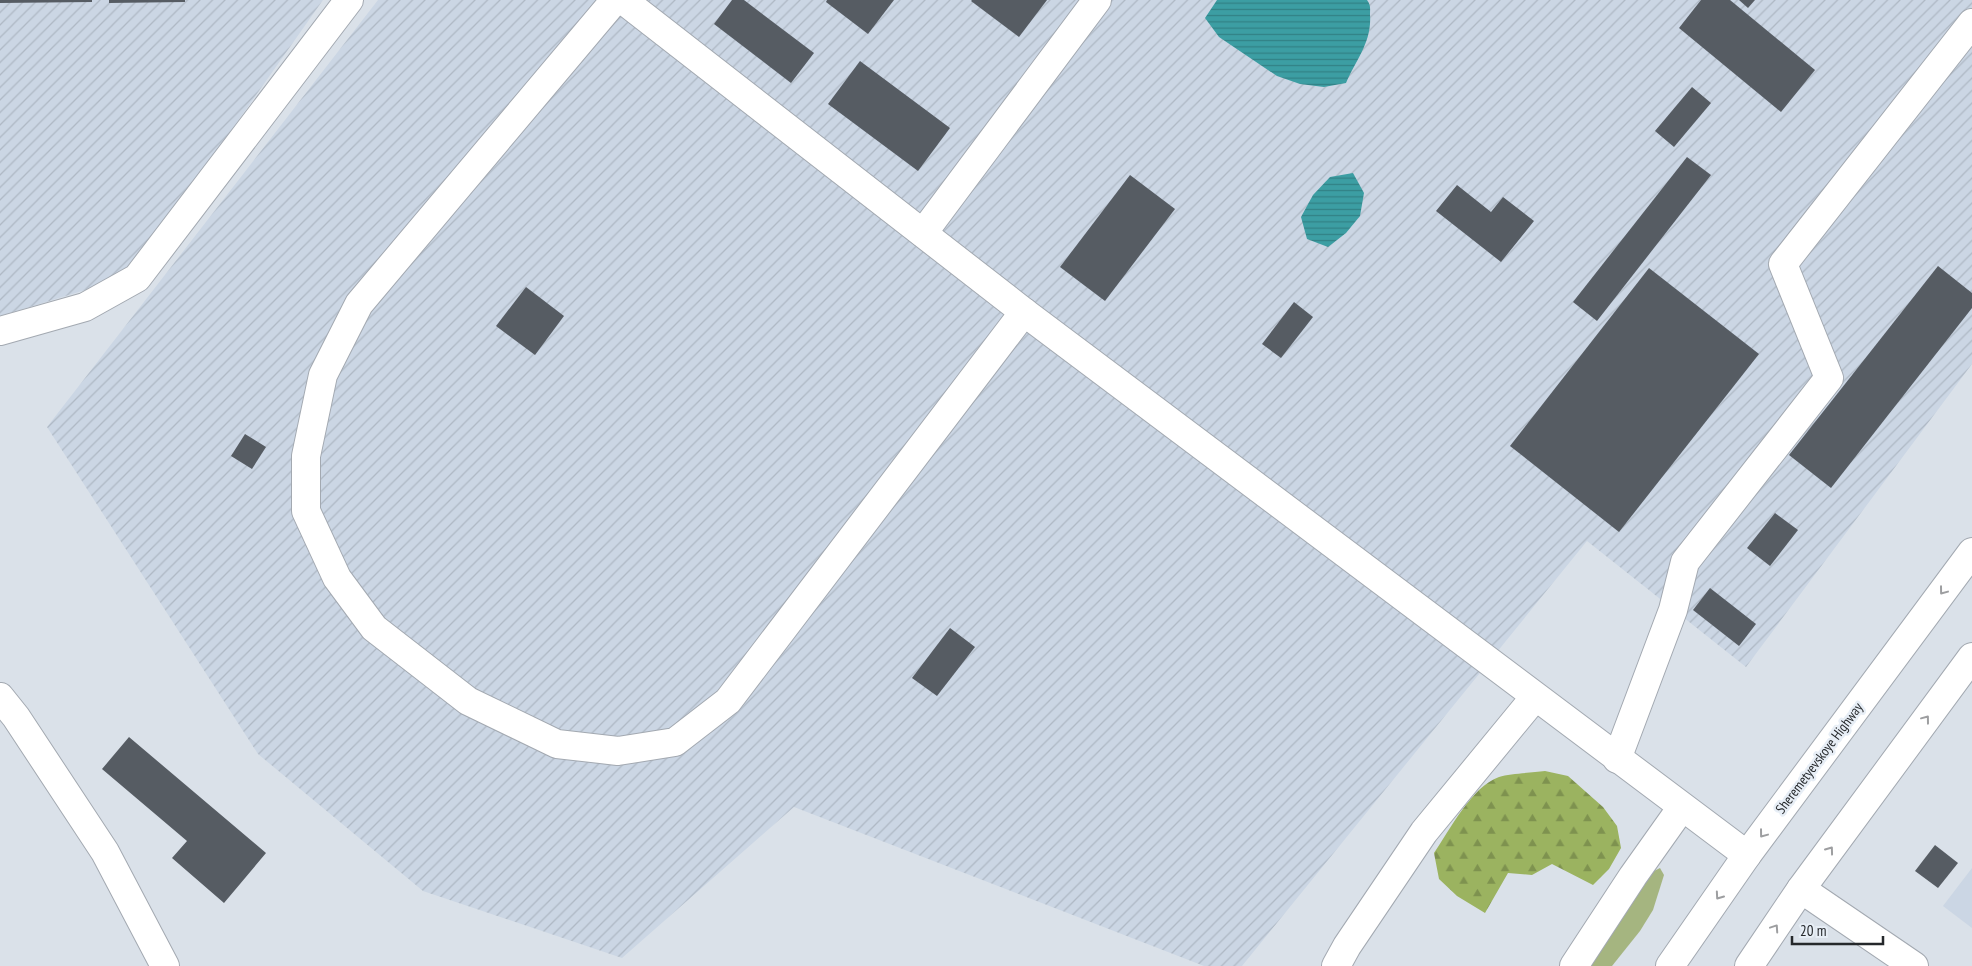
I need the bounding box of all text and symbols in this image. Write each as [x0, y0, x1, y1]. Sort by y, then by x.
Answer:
one-way arrow [1940, 585, 1949, 595]
street label: Sheremetyevskoye Highway [1771, 698, 1867, 817]
one-way arrow [1920, 716, 1928, 725]
one-way arrow [1760, 828, 1768, 837]
one-way arrow [1824, 847, 1832, 856]
one-way arrow [1716, 890, 1725, 899]
scale bar [1792, 914, 1883, 946]
text: 20 m [1800, 921, 1826, 940]
one-way arrow [1769, 924, 1778, 933]

